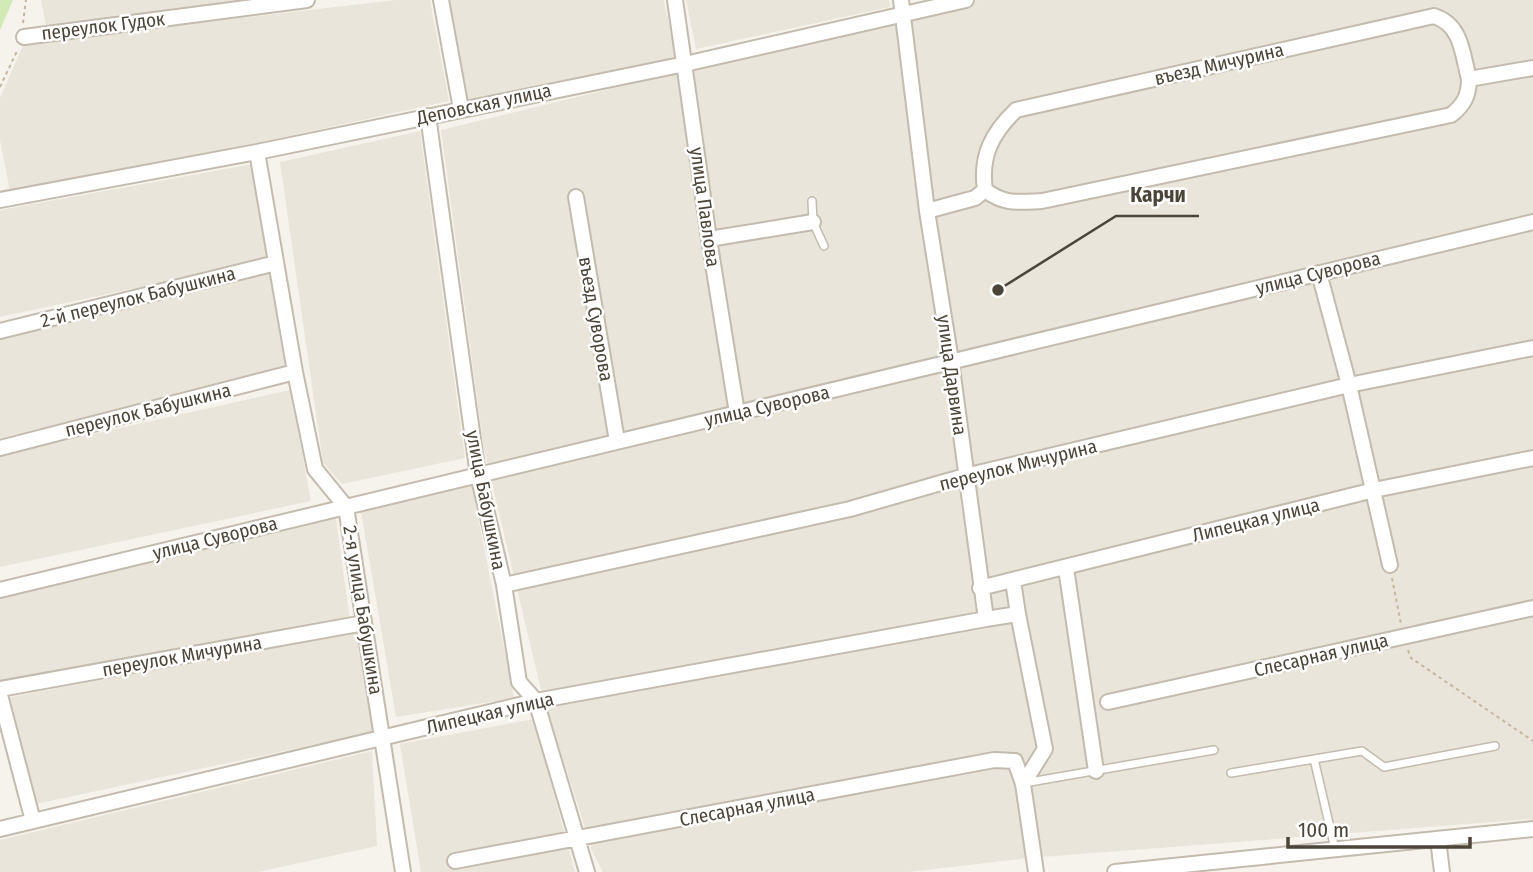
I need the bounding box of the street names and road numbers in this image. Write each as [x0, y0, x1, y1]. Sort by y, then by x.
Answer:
street label: переулок Гудок [40, 7, 166, 45]
street label: въезд Мичурина [1152, 38, 1286, 90]
street label: Деповская улица [414, 79, 553, 130]
street label: улица Павлова [685, 146, 725, 268]
street label: улица Суворова [1253, 246, 1383, 300]
street label: въезд Суворова [574, 255, 618, 383]
street label: 2-й переулок Бабушкина [38, 262, 238, 332]
street label: улица Дарвина [932, 313, 972, 437]
street label: переулок Бабушкина [63, 378, 233, 442]
street label: улица Суворова [702, 380, 832, 432]
street label: улица Бабушкина [461, 428, 511, 572]
street label: переулок Мичурина [937, 434, 1099, 496]
street label: Липецкая улица [1190, 493, 1322, 547]
street label: улица Суворова [150, 511, 280, 565]
street label: 2-я улица Бабушкина [338, 524, 388, 696]
street label: Слесарная улица [1252, 628, 1390, 682]
street label: переулок Мичурина [100, 631, 264, 681]
street label: Липецкая улица [424, 687, 556, 739]
street label: Слесарная улица [678, 783, 816, 831]

